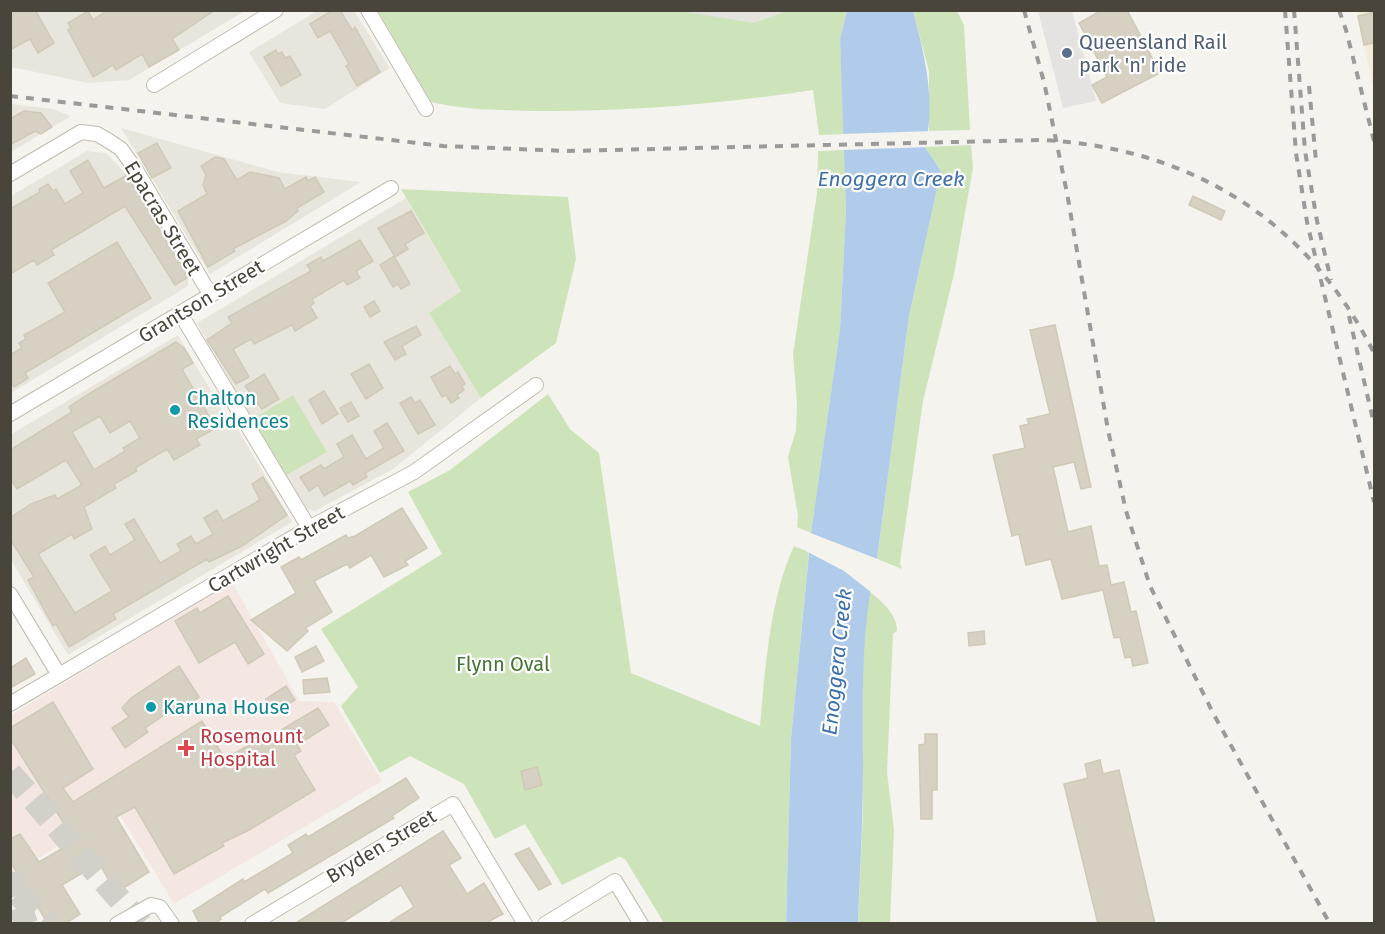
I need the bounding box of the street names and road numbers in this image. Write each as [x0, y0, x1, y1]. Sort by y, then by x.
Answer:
street label: Epacras Street [119, 156, 207, 280]
street label: Grantson Street [134, 254, 269, 348]
street label: Cartwright Street [204, 500, 349, 598]
street label: Bryden Street [322, 803, 441, 888]

